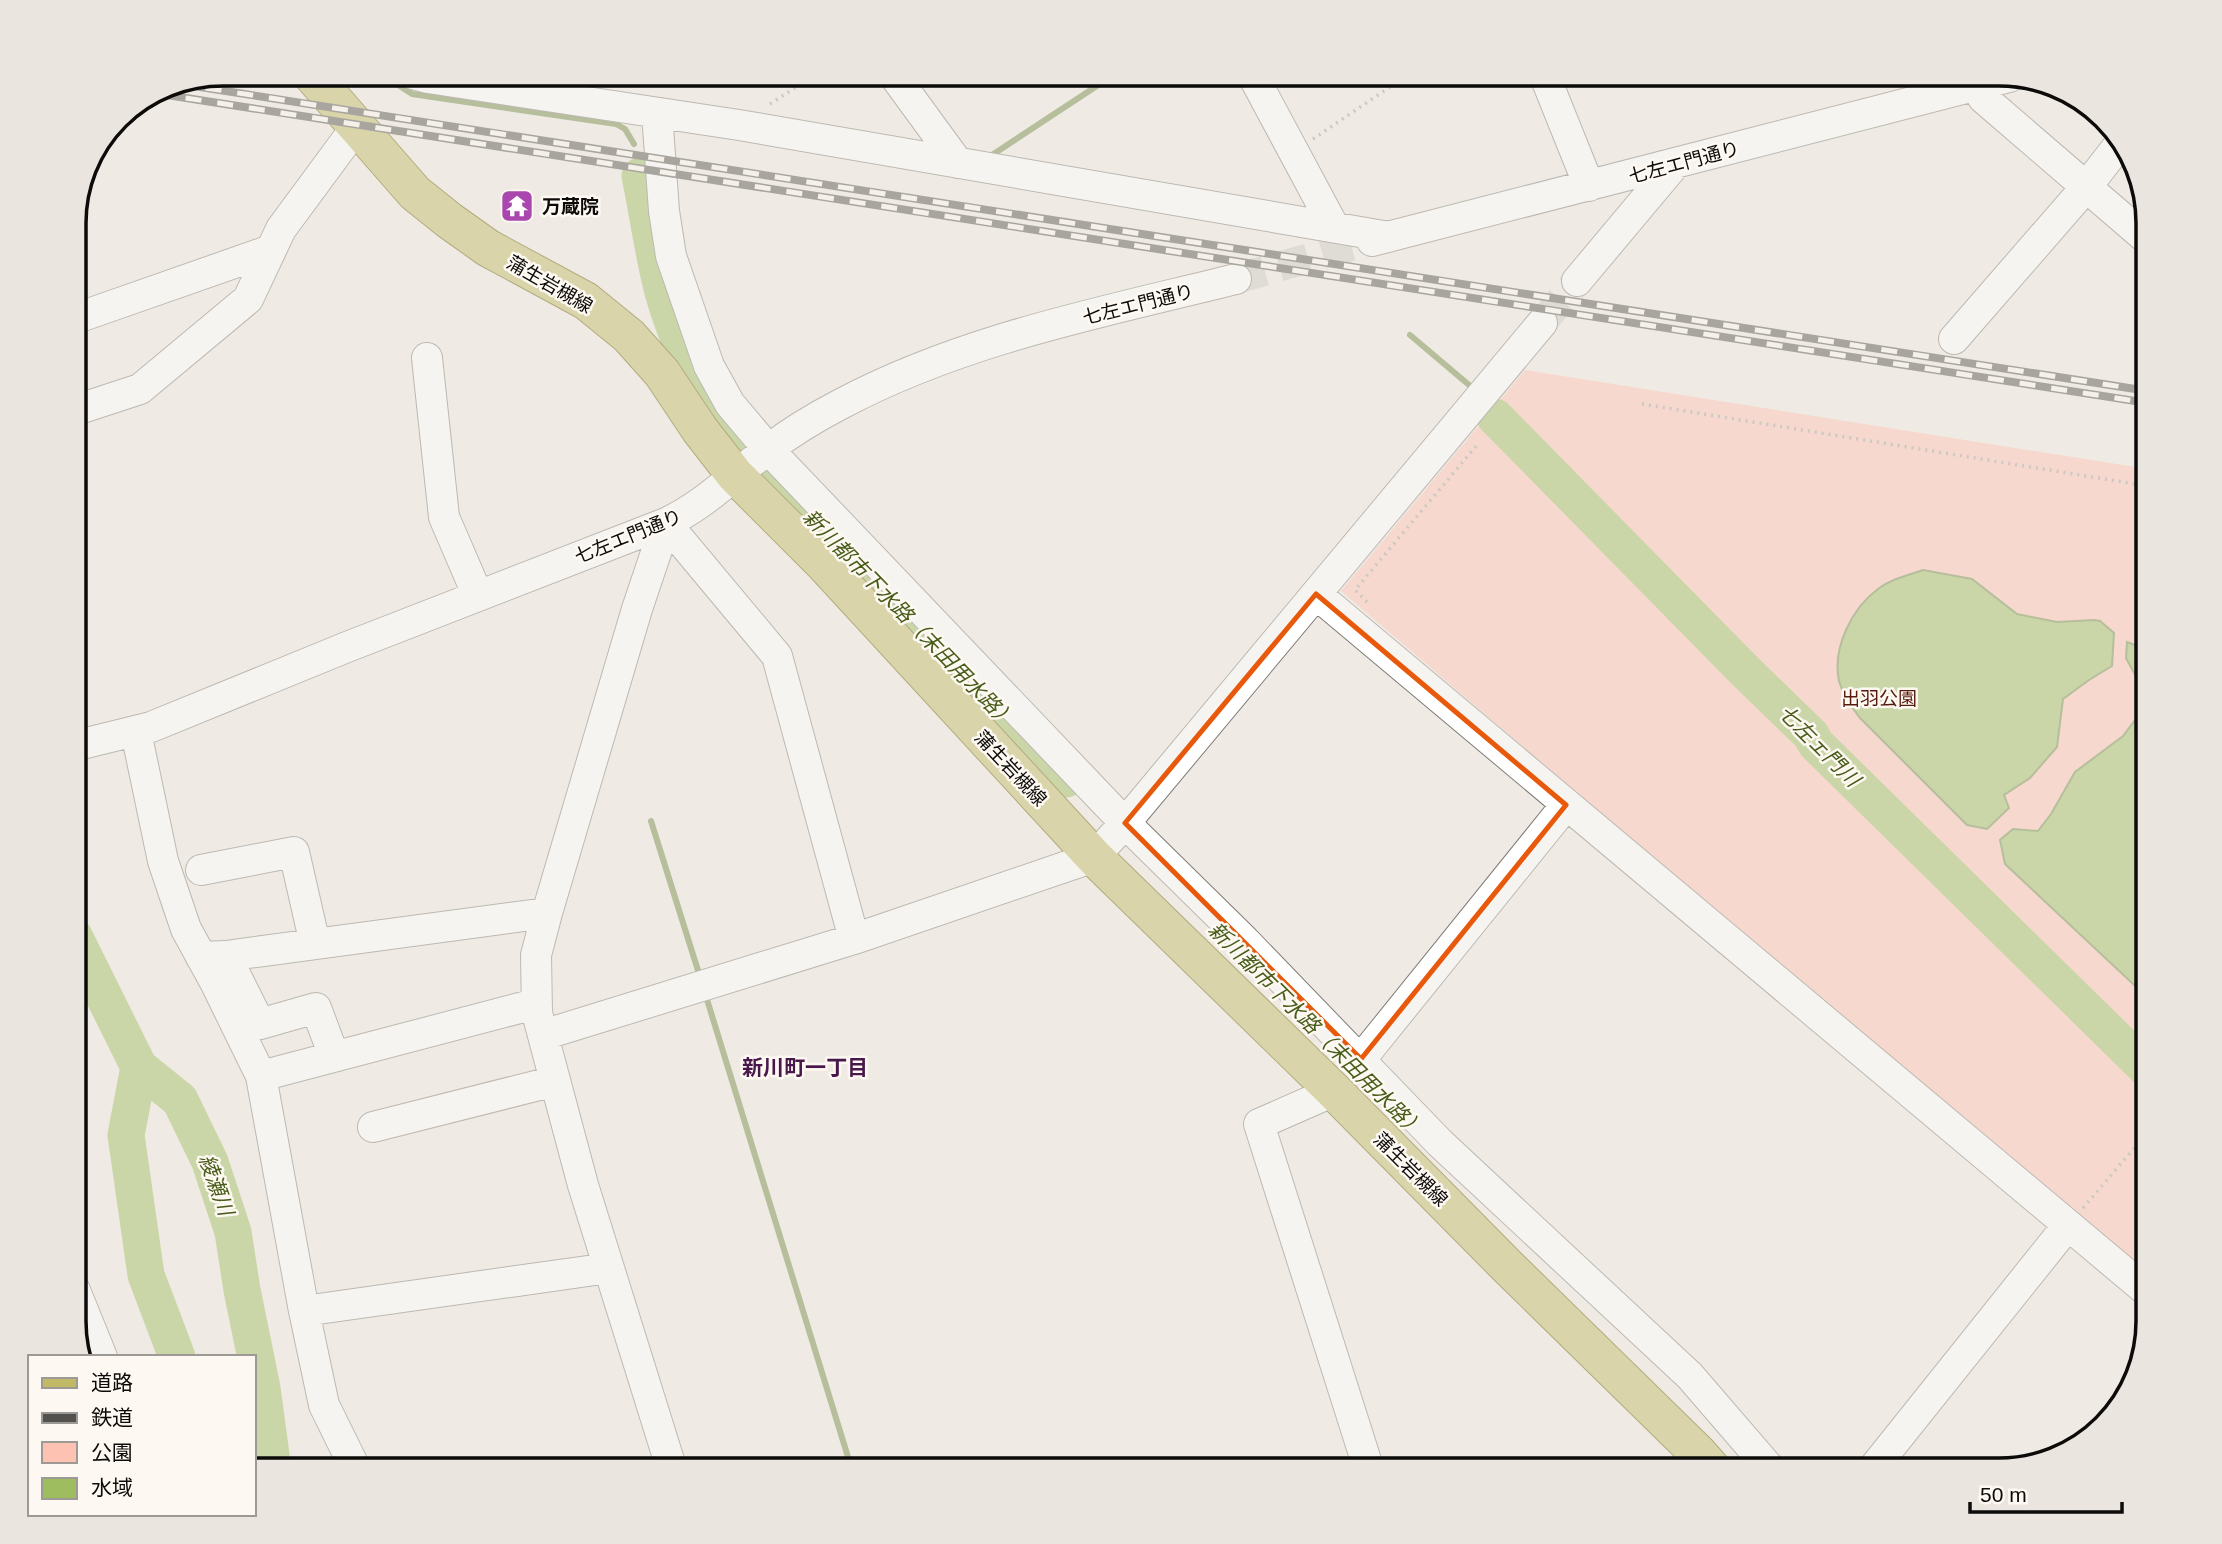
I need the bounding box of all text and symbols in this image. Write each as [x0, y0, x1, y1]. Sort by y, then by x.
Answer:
street label: 七左エ門通り [1626, 138, 1742, 187]
temple icon: 万蔵院 [498, 187, 536, 225]
place label: 万蔵院 [542, 196, 599, 217]
street label: 蒲生岩槻線 [503, 252, 596, 317]
street label: 七左エ門通り [1080, 281, 1196, 328]
street label: 七左エ門通り [571, 505, 685, 568]
water label: 新川都市下水路（末田用水路） [799, 505, 1020, 732]
park label: 出羽公園 [1841, 688, 1917, 709]
water label: 七左ェ門川 [1774, 700, 1866, 792]
street label: 蒲生岩槻線 [971, 726, 1051, 810]
water label: 新川都市下水路（末田用水路） [1204, 918, 1428, 1142]
district label: 新川町一丁目 [742, 1056, 868, 1079]
street label: 蒲生岩槻線 [1370, 1128, 1452, 1210]
water label: 綾瀬川 [195, 1151, 239, 1220]
legend [28, 1355, 256, 1516]
text: 道路 [91, 1371, 133, 1394]
text: 鉄道 [91, 1406, 133, 1429]
text: 公園 [91, 1441, 133, 1464]
scale bar [1970, 1470, 2122, 1514]
text: 水域 [91, 1476, 133, 1499]
text: 50 m [1980, 1483, 2027, 1506]

